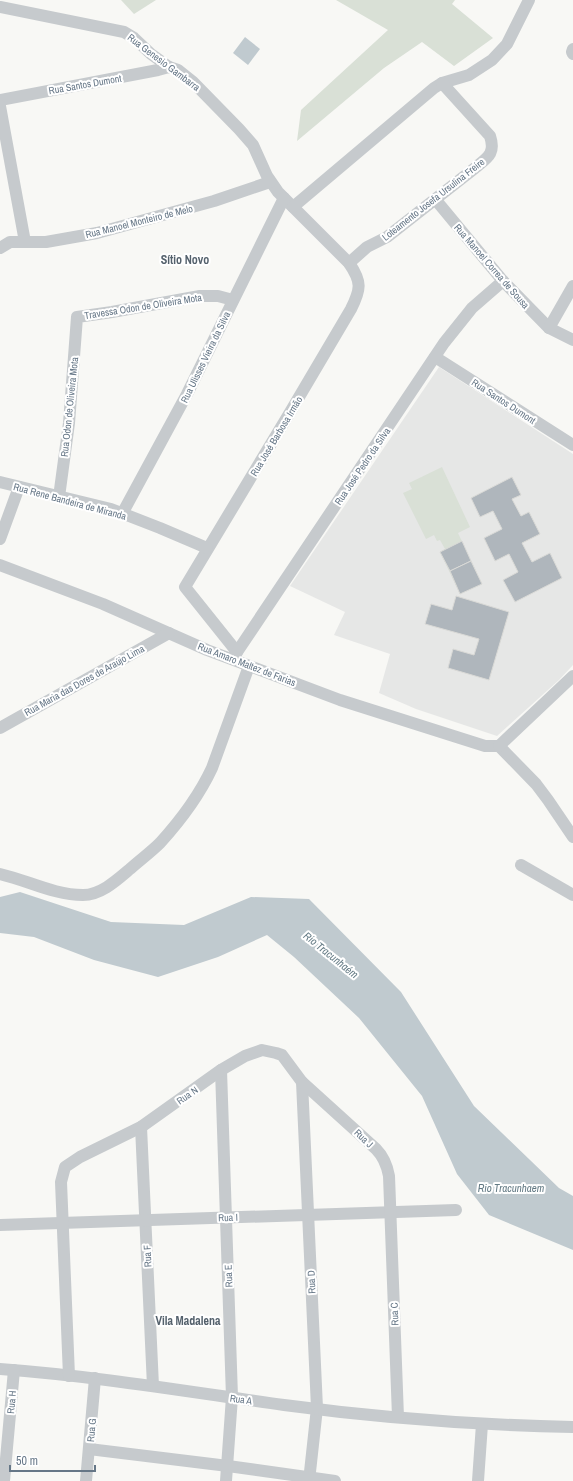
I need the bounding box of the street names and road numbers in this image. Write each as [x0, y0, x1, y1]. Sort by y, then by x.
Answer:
street label: Rua Genesio Gambarra [125, 31, 203, 94]
street label: Rua Santos Dumont [48, 72, 123, 97]
street label: Loteamento Josefa Ursulina Freire [379, 155, 488, 244]
street label: Rua Manoel Monteiro de Melo [84, 202, 195, 241]
street label: Rua Manoel Correa de Sousa [451, 221, 532, 312]
street label: Travessa Odon de Oliveira Mota [83, 291, 203, 322]
street label: Rua Ulisses Vieira da Silva [178, 309, 233, 405]
street label: Rua Odon de Oliveira Mota [58, 356, 81, 458]
street label: Rua Santos Dumont [469, 376, 539, 427]
street label: Rua José Barbosa Irmão [247, 394, 306, 478]
street label: Rua José Pedro da Silva [332, 425, 393, 508]
street label: Rua Rene Bandeira de Miranda [12, 480, 128, 523]
street label: Rua Amaro Maltez de Farias [196, 640, 298, 689]
street label: Rua Maria das Dores de Araújo Lima [22, 642, 147, 719]
street label: Rua N [174, 1083, 201, 1107]
street label: Rua J [351, 1126, 376, 1150]
street label: Rua I [218, 1211, 238, 1224]
street label: Rua F [140, 1244, 155, 1267]
street label: Rua E [222, 1264, 235, 1288]
street label: Rua D [304, 1270, 319, 1294]
street label: Rua C [388, 1302, 401, 1326]
street label: Rua H [4, 1390, 19, 1414]
street label: Rua A [229, 1392, 253, 1408]
street label: Rua G [84, 1418, 99, 1442]

